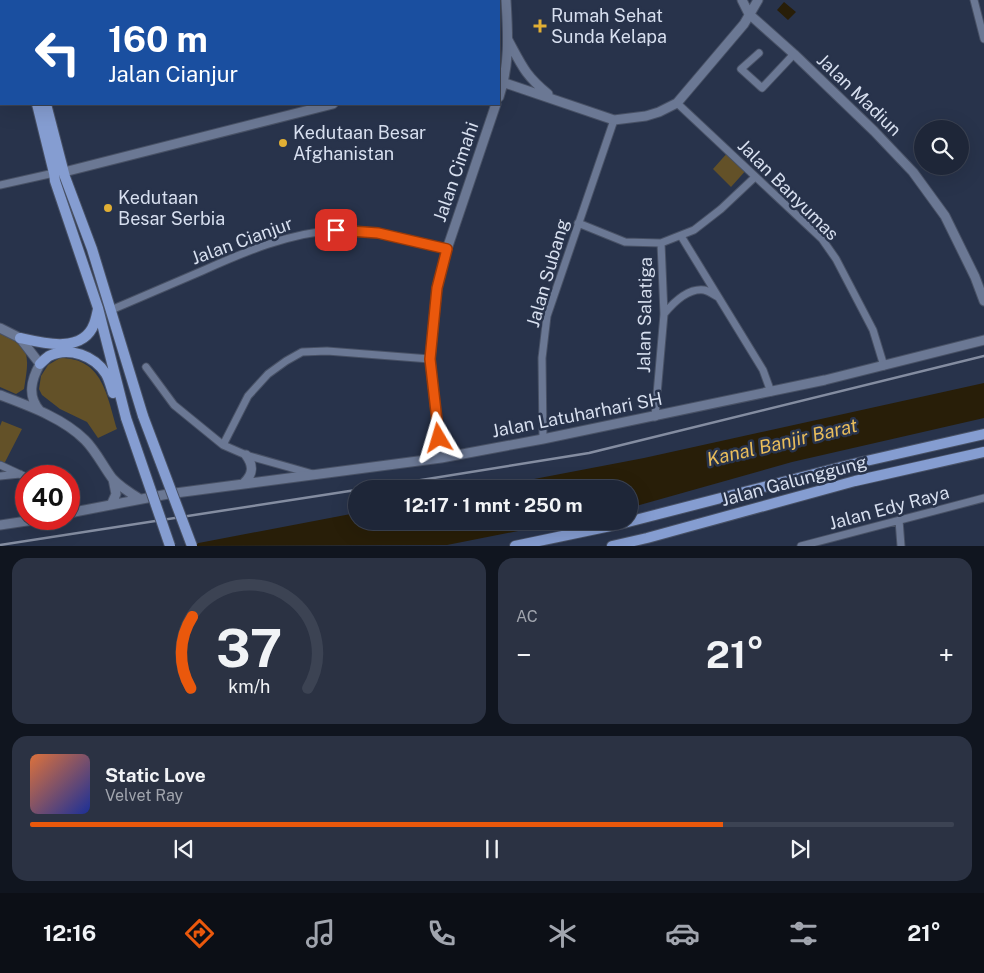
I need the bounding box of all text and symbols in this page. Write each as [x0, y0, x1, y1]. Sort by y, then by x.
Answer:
place label: Rumah Sehat Sunda Kelapa [551, 5, 667, 47]
text: 160 m [108, 19, 208, 60]
marker: Rumah Sehat Sunda Kelapa [533, 19, 547, 33]
icon: left [25, 20, 90, 85]
street label: Jalan Madiun [813, 49, 906, 140]
text: Jalan Cianjur [108, 61, 238, 87]
street label: Jalan Cimahi [429, 119, 482, 225]
map controls [914, 120, 969, 175]
button: search [914, 120, 969, 175]
place label: Kedutaan Besar Afghanistan [293, 122, 426, 164]
street label: Jalan Banyumas [734, 135, 843, 244]
marker: Kedutaan Besar Afghanistan [277, 137, 289, 149]
place label: Kedutaan Besar Serbia [118, 187, 225, 229]
marker: Kedutaan Besar Serbia [102, 202, 114, 214]
pin [315, 209, 357, 251]
street label: Jalan Cianjur [188, 212, 295, 269]
icon: arrive [322, 216, 350, 244]
street label: Jalan Subang [522, 216, 573, 330]
street label: Jalan Salatiga [633, 257, 656, 373]
street label: Jalan Latuharhari SH [490, 388, 664, 441]
position arrow [412, 411, 464, 463]
water label: Kanal Banjir Barat [705, 414, 859, 470]
street label: Jalan Galunggung [719, 451, 869, 510]
speed limit sign: 40 [15, 465, 80, 530]
street label: Jalan Edy Raya [826, 481, 951, 534]
text: 12:17 · 1 mnt · 250 m [404, 494, 582, 516]
text: AC [516, 607, 538, 626]
text: 37 [216, 618, 282, 679]
text: 21° [706, 632, 764, 677]
text: − [516, 638, 532, 671]
text: + [938, 638, 954, 671]
text: km/h [228, 676, 270, 697]
text: Static Love [105, 764, 206, 786]
text: Velvet Ray [105, 786, 183, 805]
icon: previous [170, 835, 198, 863]
icon: pause [478, 835, 506, 863]
icon: next [786, 835, 814, 863]
icon: directions [182, 916, 217, 951]
icon: music [303, 916, 338, 951]
icon: phone [424, 916, 459, 951]
icon: climate [545, 916, 580, 951]
icon: car [665, 916, 700, 951]
icon: filters [786, 916, 821, 951]
text: 12:16 [43, 920, 96, 946]
text: 21° [907, 920, 941, 946]

